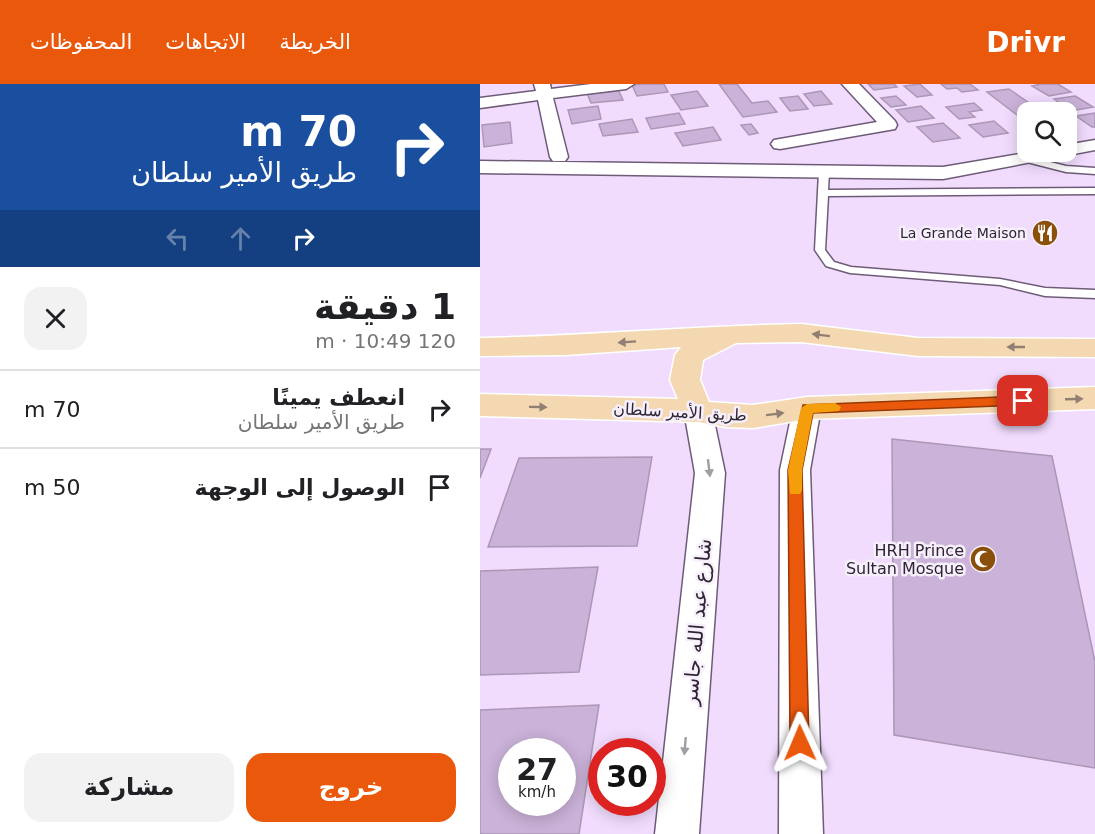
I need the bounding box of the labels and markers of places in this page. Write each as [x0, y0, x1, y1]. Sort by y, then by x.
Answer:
restaurant icon: La Grande Maison [1030, 218, 1060, 248]
place label: La Grande Maison [900, 225, 1026, 241]
pin [997, 375, 1048, 426]
place label: HRH Prince Sultan Mosque [846, 541, 964, 578]
mosque icon: HRH Prince Sultan Mosque [968, 544, 998, 574]

